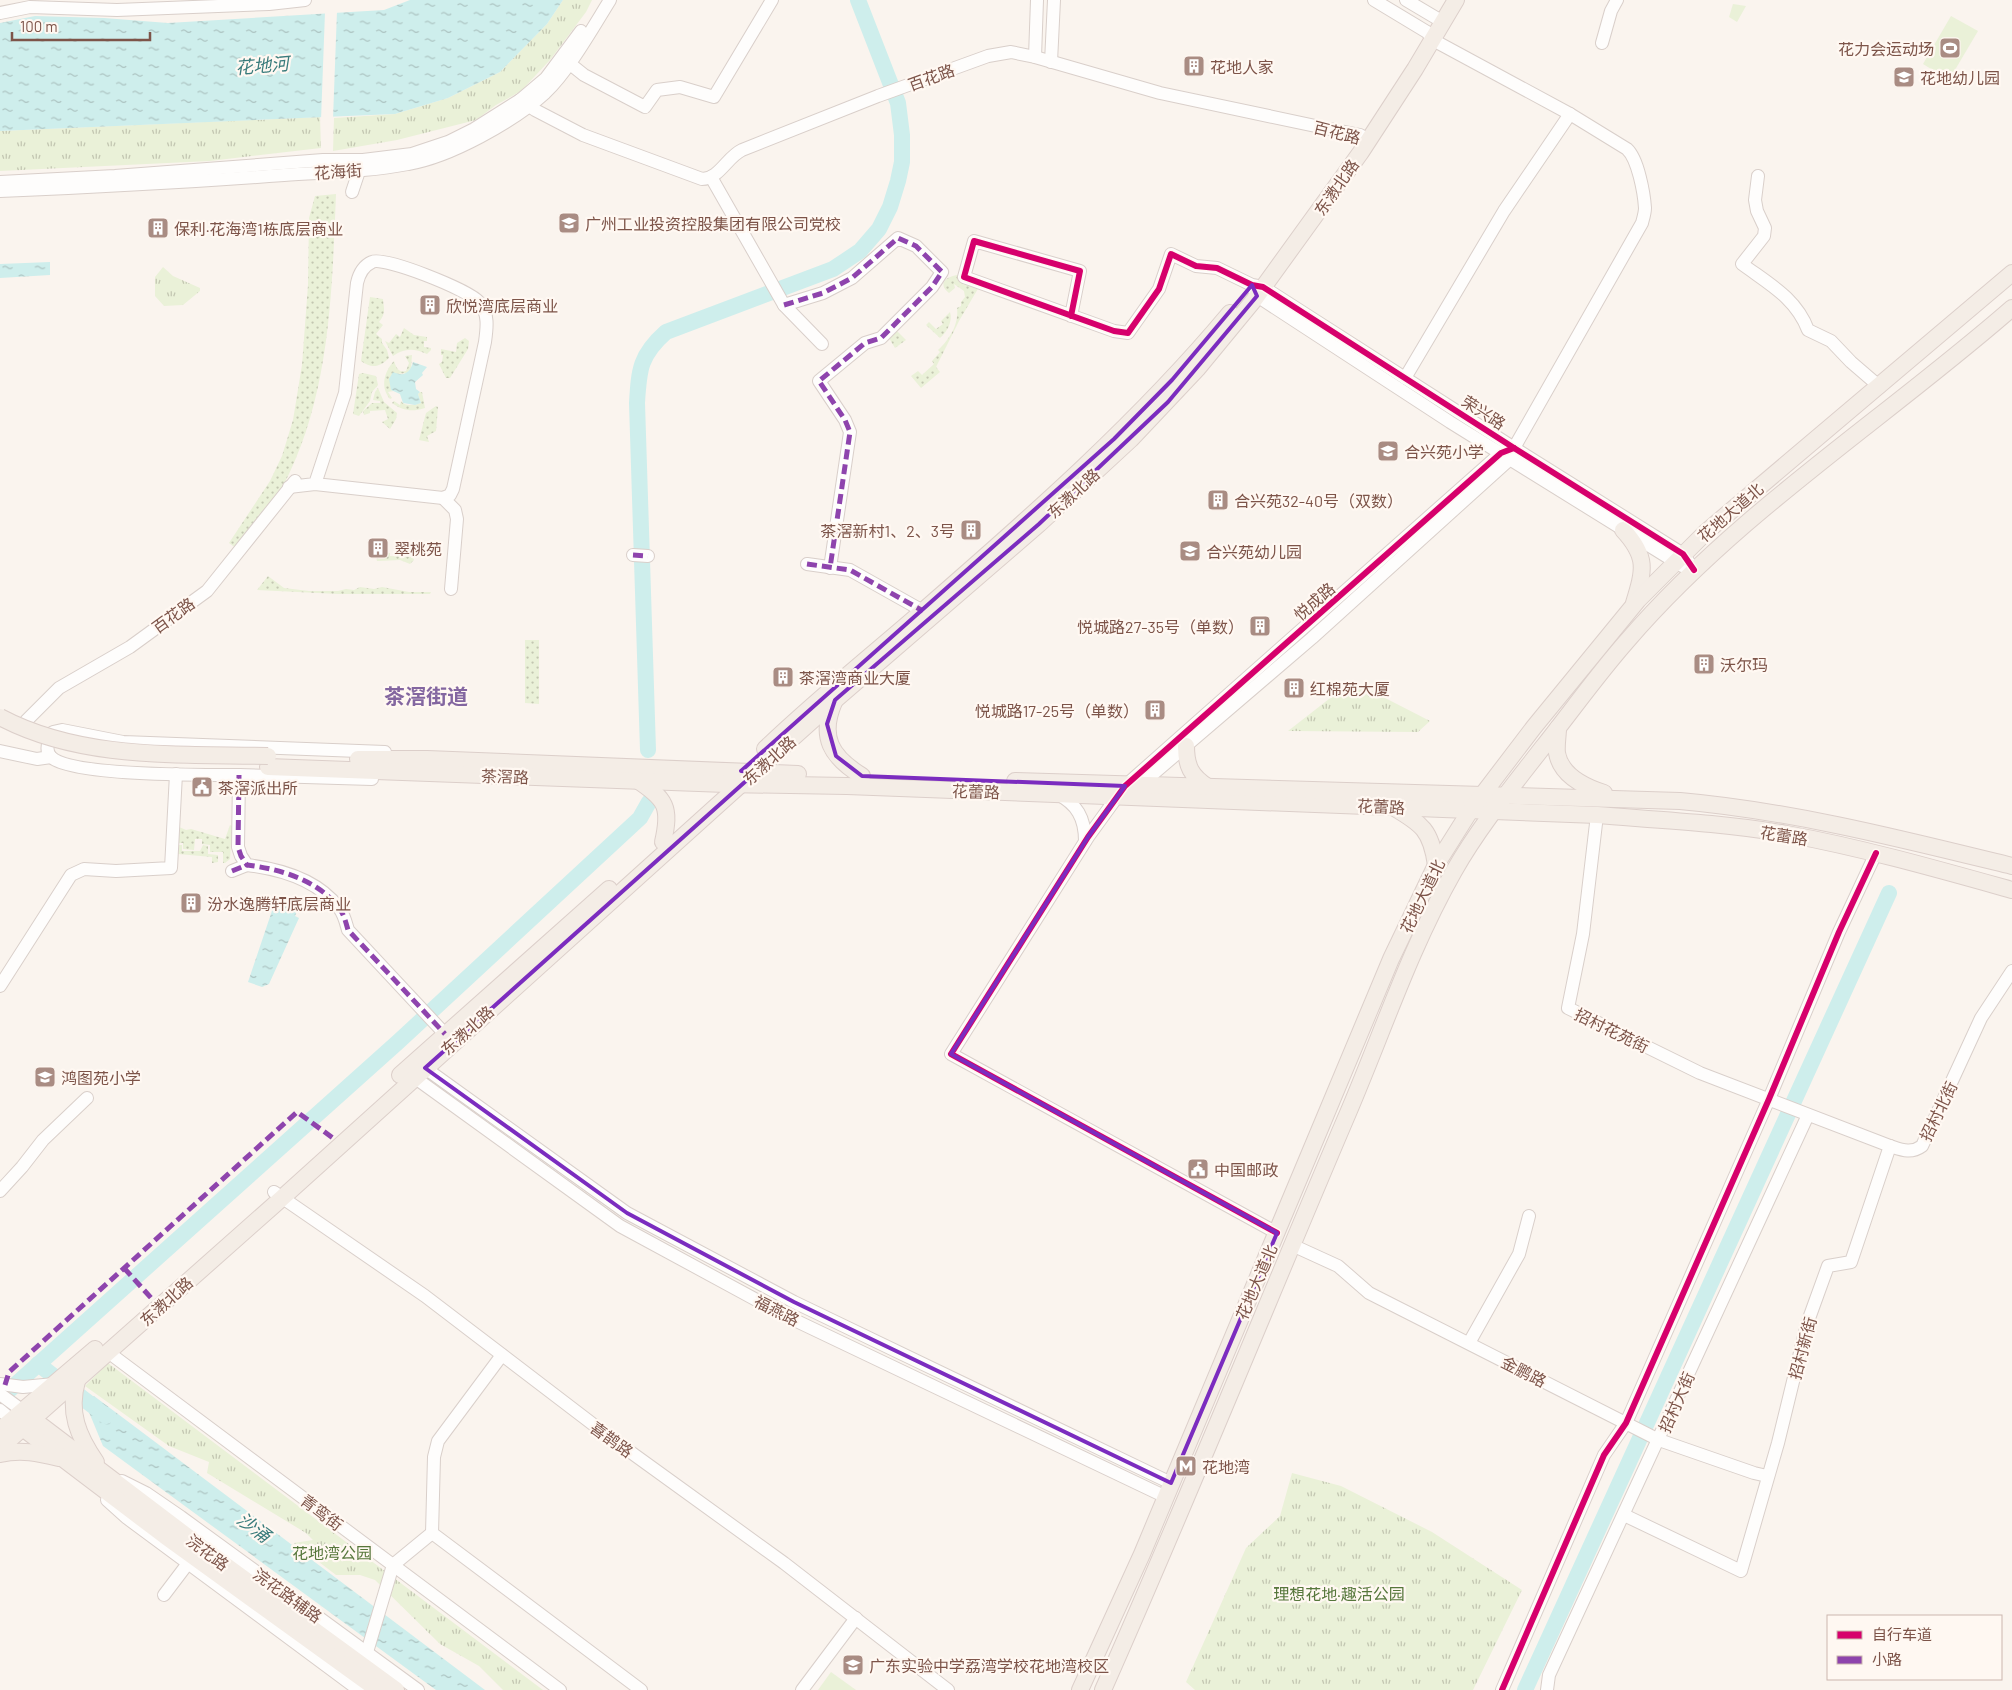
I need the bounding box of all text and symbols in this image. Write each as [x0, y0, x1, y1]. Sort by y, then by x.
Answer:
scale bar [12, 10, 150, 42]
text: 100 m [20, 17, 58, 35]
sports icon: 花力会运动场 [1938, 36, 1962, 60]
place label: 花力会运动场 [1838, 39, 1934, 58]
water label: 花地河 [234, 51, 293, 78]
building icon: 花地人家 [1182, 54, 1206, 78]
place label: 花地人家 [1210, 57, 1274, 76]
street label: 百花路 [905, 60, 957, 94]
school or university icon: 花地幼儿园 [1892, 65, 1916, 89]
place label: 花地幼儿园 [1920, 68, 2000, 87]
street label: 百花路 [1311, 117, 1363, 147]
street label: 东漖北路 [1310, 155, 1362, 219]
street label: 花海街 [313, 160, 363, 182]
school or university icon: 广州工业投资控股集团有限公司党校 [557, 211, 581, 235]
place label: 广州工业投资控股集团有限公司党校 [585, 214, 841, 233]
building icon: 保利·花海湾1栋底层商业 [146, 216, 170, 240]
place label: 保利·花海湾1栋底层商业 [174, 219, 343, 238]
building icon: 欣悦湾底层商业 [418, 293, 442, 317]
place label: 欣悦湾底层商业 [446, 296, 558, 315]
street label: 荣兴路 [1459, 391, 1509, 433]
school or university icon: 合兴苑小学 [1376, 439, 1400, 463]
place label: 合兴苑小学 [1404, 442, 1484, 461]
street label: 东漖北路 [1043, 464, 1103, 522]
street label: 花地大道北 [1694, 479, 1766, 545]
building icon: 合兴苑32-40号（双数） [1206, 488, 1230, 512]
place label: 合兴苑32-40号（双数） [1234, 491, 1403, 510]
building icon: 茶滘新村1、2、3号 [959, 518, 983, 542]
place label: 茶滘新村1、2、3号 [821, 521, 955, 540]
building icon: 翠桃苑 [366, 536, 390, 560]
place label: 翠桃苑 [394, 539, 442, 558]
school or university icon: 合兴苑幼儿园 [1178, 539, 1202, 563]
place label: 合兴苑幼儿园 [1206, 542, 1302, 561]
street label: 悦成路 [1290, 578, 1338, 624]
street label: 百花路 [148, 593, 198, 637]
building icon: 悦城路27-35号（单数） [1248, 614, 1272, 638]
place label: 悦城路27-35号（单数） [1077, 617, 1244, 636]
building icon: 沃尔玛 [1692, 652, 1716, 676]
place label: 沃尔玛 [1720, 655, 1768, 674]
building icon: 茶滘湾商业大厦 [771, 665, 795, 689]
place label: 茶滘湾商业大厦 [799, 668, 911, 687]
building icon: 红棉苑大厦 [1282, 676, 1306, 700]
place label: 红棉苑大厦 [1310, 679, 1390, 698]
district label: 茶滘街道 [384, 683, 468, 708]
building icon: 悦城路17-25号（单数） [1143, 698, 1167, 722]
place label: 悦城路17-25号（单数） [975, 701, 1139, 720]
street label: 东漖北路 [739, 732, 799, 788]
street label: 茶滘路 [481, 766, 529, 786]
public building icon: 茶滘派出所 [190, 775, 214, 799]
place label: 茶滘派出所 [218, 778, 298, 797]
street label: 花蕾路 [952, 781, 1000, 801]
street label: 花蕾路 [1357, 795, 1405, 817]
street label: 花蕾路 [1759, 822, 1809, 848]
street label: 花地大道北 [1396, 856, 1448, 936]
building icon: 汾水逸腾轩底层商业 [179, 891, 203, 915]
place label: 汾水逸腾轩底层商业 [207, 894, 351, 913]
street label: 东漖北路 [437, 1002, 497, 1058]
street label: 招村花苑街 [1572, 1004, 1652, 1056]
school or university icon: 鸿图苑小学 [33, 1065, 57, 1089]
place label: 鸿图苑小学 [61, 1068, 141, 1087]
street label: 招村北街 [1915, 1078, 1961, 1144]
public building icon: 中国邮政 [1186, 1157, 1210, 1181]
place label: 中国邮政 [1214, 1160, 1278, 1179]
street label: 花地大道北 [1232, 1241, 1280, 1323]
street label: 东漖北路 [136, 1273, 196, 1329]
street label: 福燕路 [751, 1291, 803, 1329]
street label: 招村新街 [1785, 1315, 1819, 1381]
street label: 金鹏路 [1498, 1352, 1550, 1390]
street label: 招村大街 [1654, 1369, 1698, 1435]
street label: 喜鹊路 [587, 1417, 637, 1461]
metro station icon: 花地湾 [1174, 1454, 1198, 1478]
place label: 花地湾 [1202, 1457, 1250, 1476]
street label: 青鸾街 [297, 1490, 347, 1534]
water label: 沙涌 [233, 1507, 277, 1548]
street label: 浣花路 [183, 1530, 233, 1574]
park label: 花地湾公园 [292, 1543, 372, 1562]
street label: 浣花路辅路 [250, 1564, 326, 1626]
park label: 理想花地·趣活公园 [1273, 1584, 1405, 1603]
legend [1827, 1615, 2002, 1680]
text: 自行车道 [1872, 1625, 1932, 1643]
text: 小路 [1872, 1650, 1902, 1668]
school or university icon: 广东实验中学荔湾学校花地湾校区 [841, 1653, 865, 1677]
place label: 广东实验中学荔湾学校花地湾校区 [869, 1656, 1109, 1675]

